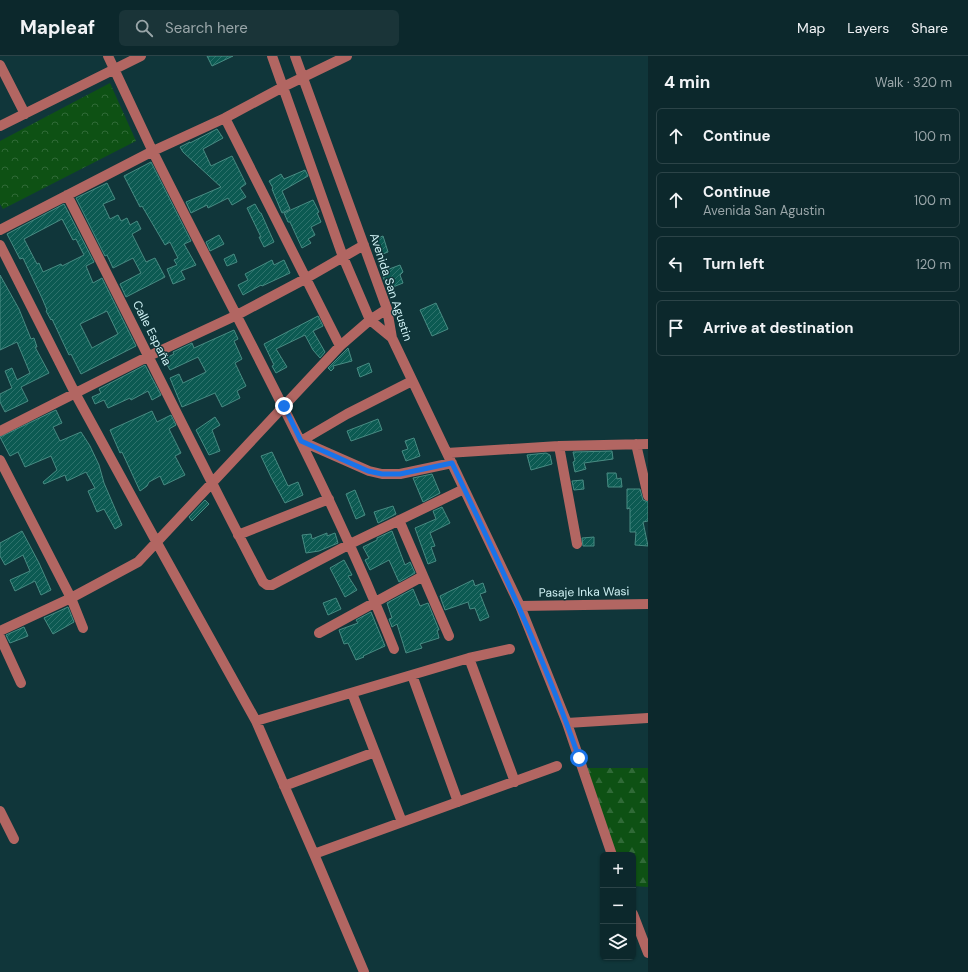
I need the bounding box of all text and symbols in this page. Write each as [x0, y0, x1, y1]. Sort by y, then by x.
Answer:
search box [119, 10, 399, 46]
text: Mapleaf [20, 15, 95, 40]
icon: search [133, 17, 155, 39]
text: Search here [165, 18, 248, 38]
text: Map [797, 19, 825, 37]
text: Layers [847, 19, 889, 37]
text: Share [911, 19, 948, 37]
text: 4 min [664, 71, 710, 93]
text: Walk · 320 m [875, 74, 952, 91]
icon: ahead [665, 125, 687, 147]
text: Continue [703, 126, 771, 146]
text: 100 m [914, 128, 951, 145]
text: Continue [703, 182, 771, 202]
icon: ahead [665, 189, 687, 211]
text: 100 m [914, 192, 951, 209]
text: Avenida San Agustin [703, 202, 825, 219]
street label: Avenida San Agustin [366, 231, 416, 343]
icon: left [665, 253, 687, 275]
text: Turn left [703, 254, 764, 274]
text: 120 m [916, 256, 951, 273]
street label: Calle España [129, 298, 175, 368]
icon: arrive [665, 317, 687, 339]
text: Arrive at destination [703, 318, 854, 338]
route end [275, 397, 293, 415]
street label: Pasaje Inka Wasi [539, 583, 630, 601]
route start [570, 749, 588, 767]
map controls [600, 852, 636, 960]
button: + [600, 852, 636, 888]
button: − [600, 888, 636, 924]
button: layers [600, 924, 636, 960]

